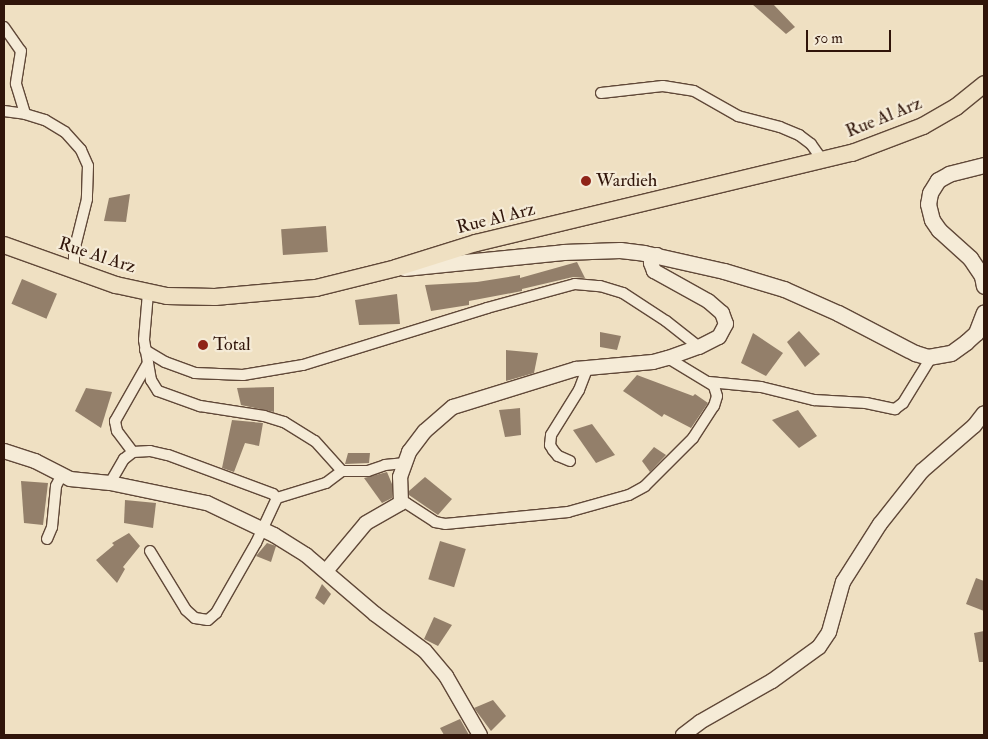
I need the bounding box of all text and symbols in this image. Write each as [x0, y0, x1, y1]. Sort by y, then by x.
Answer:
scale bar [808, 20, 893, 52]
text: 50 m [814, 29, 843, 48]
street label: Rue Al Arz [843, 93, 925, 143]
place label: Wardieh [596, 170, 657, 192]
marker: Wardieh [580, 175, 592, 187]
street label: Rue Al Arz [455, 199, 537, 239]
street label: Rue Al Arz [56, 233, 138, 279]
place label: Total [213, 334, 251, 356]
marker: Total [197, 339, 209, 351]

